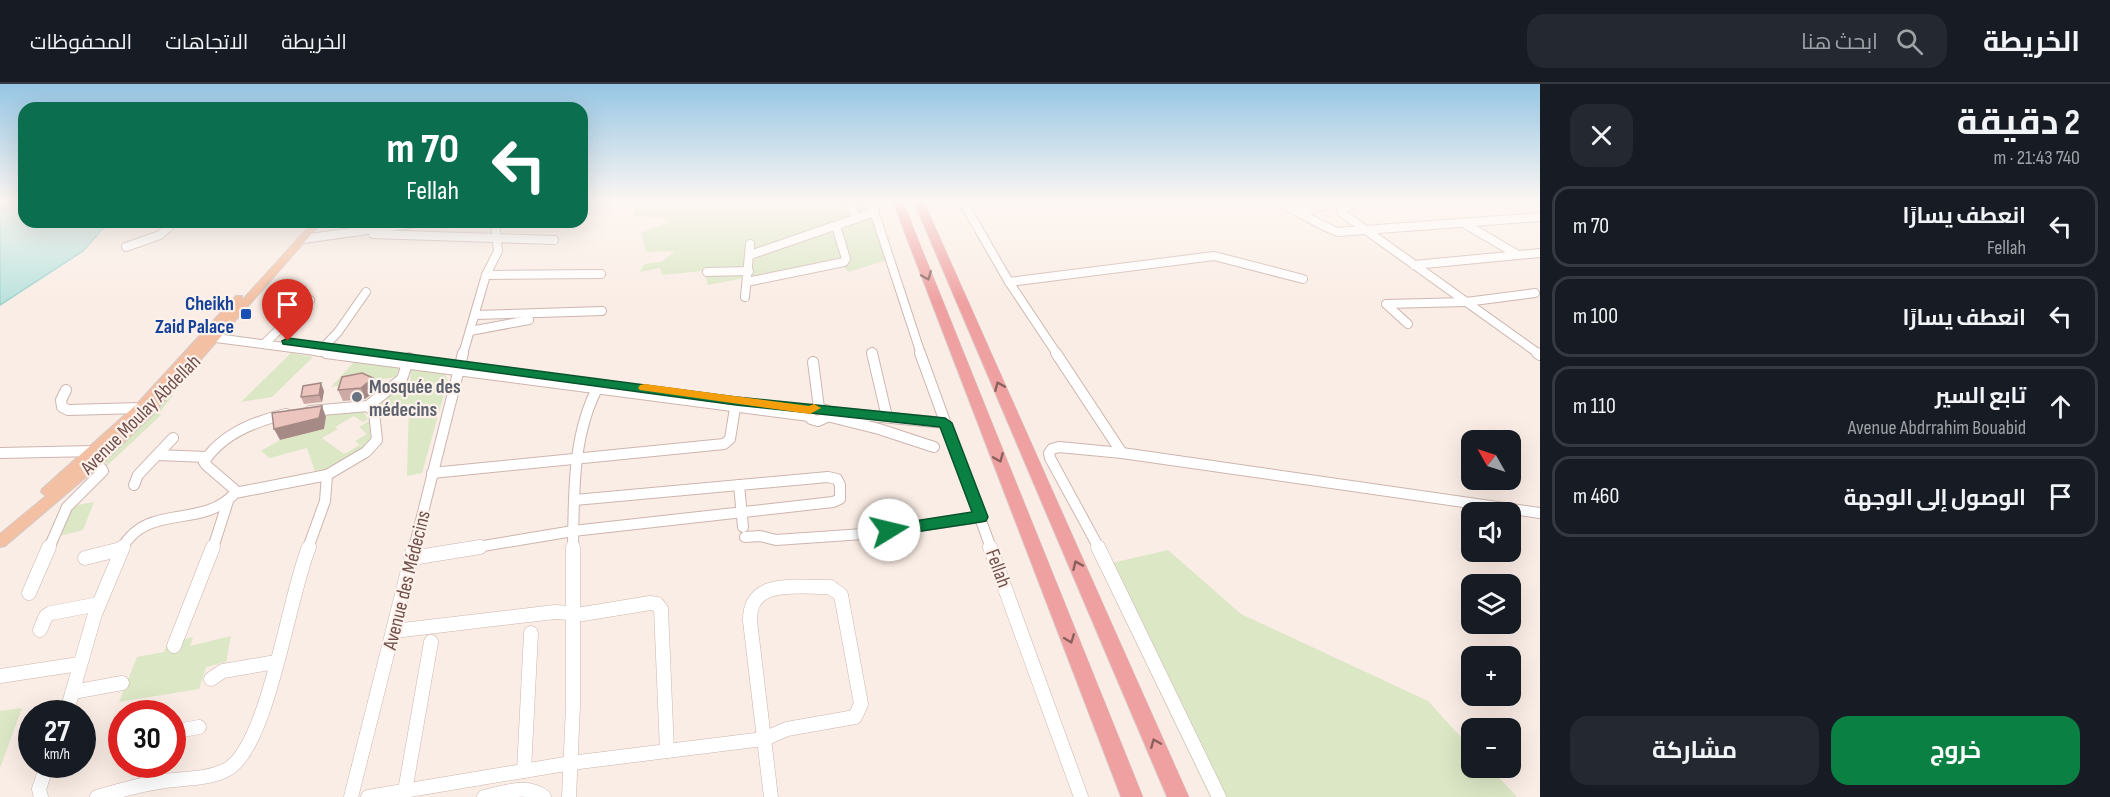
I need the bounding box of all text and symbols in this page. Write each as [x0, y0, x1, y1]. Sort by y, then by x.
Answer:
search box [1527, 14, 1947, 68]
icon: search [1893, 25, 1926, 58]
text: الخريطة [1983, 26, 2080, 59]
text: ابحث هنا [1801, 29, 1878, 56]
text: المحفوظات [30, 30, 132, 55]
text: الاتجاهات [165, 30, 248, 55]
text: الخريطة [281, 30, 347, 55]
text: 2 دقيقة [1957, 102, 2080, 145]
button: close [1570, 104, 1633, 167]
text: 70 m [386, 124, 459, 175]
icon: left [480, 126, 558, 204]
text: 740 m · 21:43 [1993, 146, 2080, 170]
text: Fellah [406, 175, 459, 207]
text: انعطف يسارًا [1903, 203, 2026, 230]
icon: left [2044, 210, 2077, 243]
text: 70 m [1573, 213, 1609, 240]
text: Fellah [1987, 236, 2026, 260]
one-way arrow [919, 271, 932, 281]
pin [262, 279, 313, 341]
icon: arrive [271, 288, 304, 321]
place label: Cheikh Zaid Palace [155, 292, 234, 339]
icon: left [2044, 300, 2077, 333]
text: 100 m [1573, 303, 1618, 330]
text: انعطف يسارًا [1903, 305, 2026, 332]
marker: Cheikh Zaid Palace [239, 307, 253, 321]
street label: Avenue Moulay Abdellah [75, 350, 206, 480]
place label: Mosquée des médecins [369, 375, 461, 422]
one-way arrow [994, 381, 1006, 392]
text: تابع السير [1935, 383, 2026, 410]
marker: Mosquée des médecins [350, 390, 364, 404]
icon: ahead [2044, 390, 2077, 423]
text: 110 m [1573, 393, 1616, 420]
text: Avenue Abdrrahim Bouabid [1848, 416, 2026, 440]
north arrow [1461, 430, 1521, 490]
map controls [1461, 430, 1521, 778]
one-way arrow [992, 451, 1004, 462]
icon: arrive [2044, 480, 2077, 513]
text: 460 m [1573, 483, 1619, 510]
text: الوصول إلى الوجهة [1844, 485, 2026, 512]
position arrow [857, 498, 921, 562]
button: sound [1461, 502, 1521, 562]
street label: Avenue des Médecins [378, 508, 436, 653]
street label: Fellah [980, 546, 1016, 591]
one-way arrow [1072, 560, 1084, 571]
button: layers [1461, 574, 1521, 634]
one-way arrow [1063, 633, 1075, 644]
button: + [1461, 646, 1521, 706]
speed limit sign: 30 [108, 700, 186, 778]
text: 27 [44, 714, 70, 750]
button: مشاركة [1570, 716, 1819, 785]
button: خروج [1831, 716, 2080, 785]
button: − [1461, 718, 1521, 778]
one-way arrow [1150, 739, 1162, 750]
text: km/h [44, 745, 70, 764]

